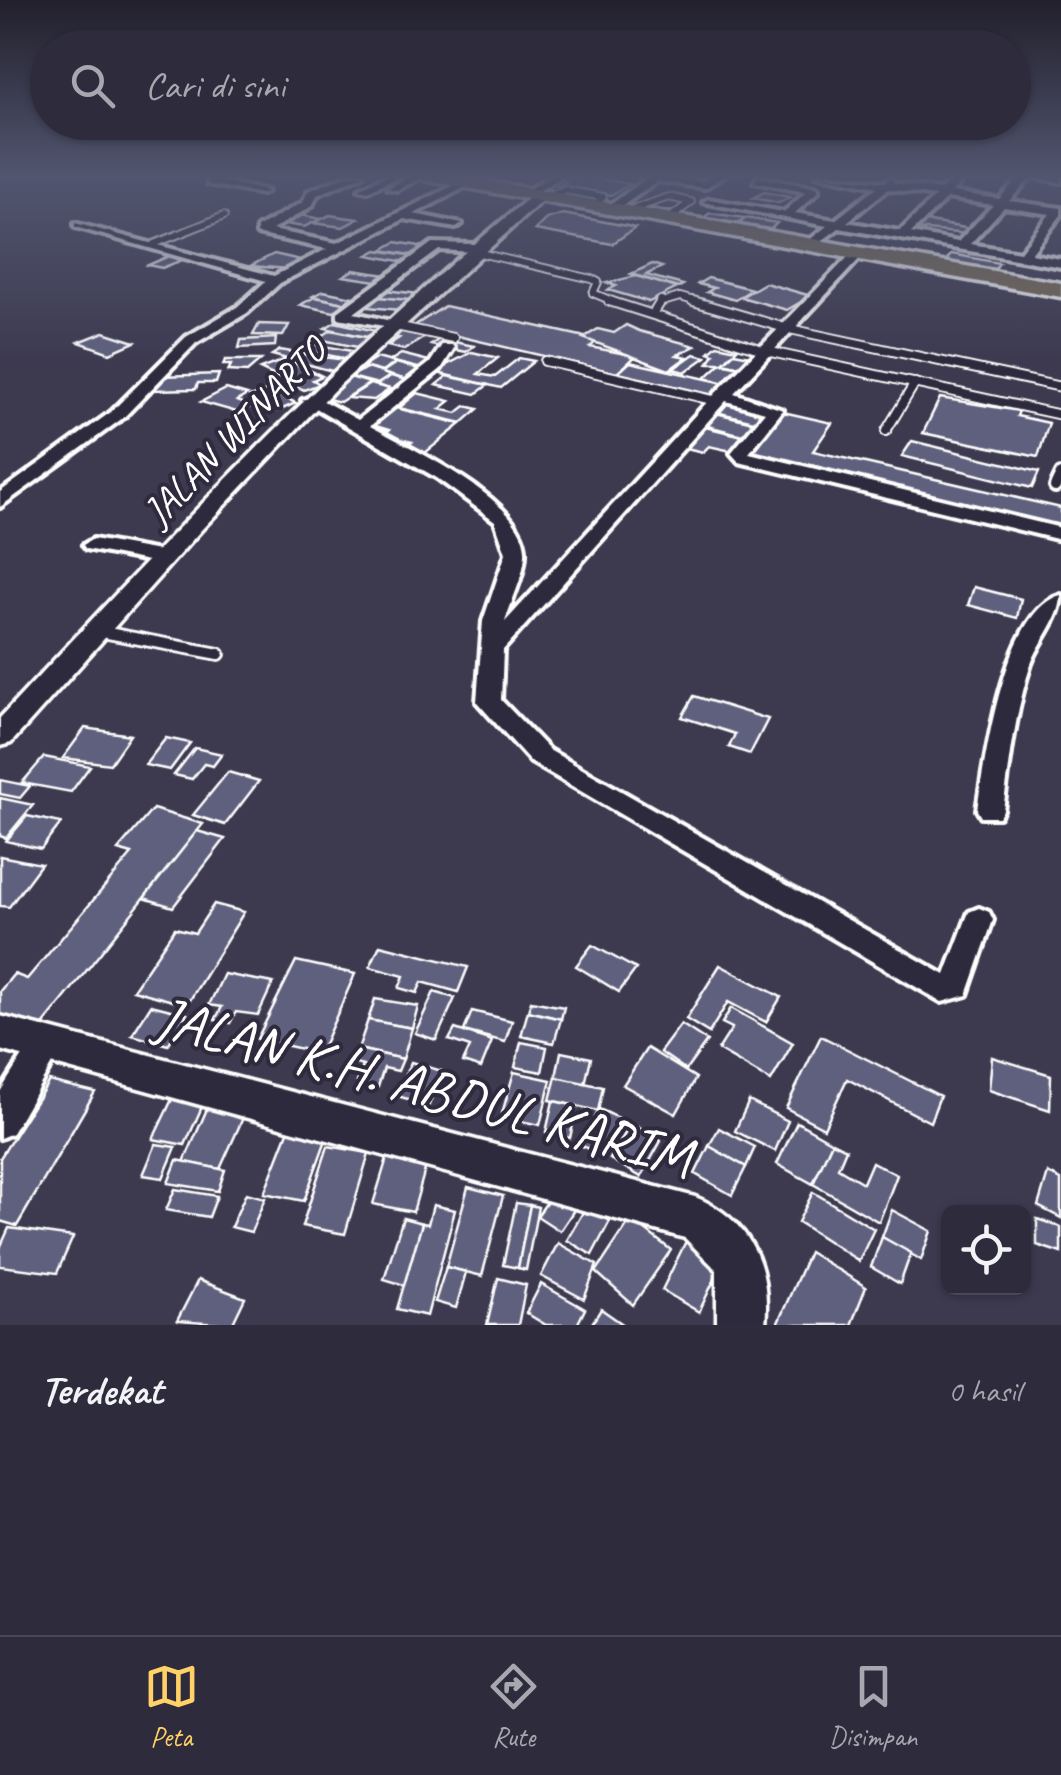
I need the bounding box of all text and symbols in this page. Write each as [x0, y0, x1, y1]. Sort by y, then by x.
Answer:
search box [30, 30, 1031, 140]
icon: search [65, 58, 120, 113]
text: Cari di sini [145, 62, 285, 109]
street label: JALAN WINARTO [131, 324, 340, 538]
street label: JALAN K.H. ABDUL KARIM [145, 979, 705, 1194]
map controls [941, 1205, 1031, 1295]
button: locate [941, 1205, 1031, 1295]
text: Terdekat [40, 1364, 163, 1417]
text: 0 hasil [948, 1370, 1021, 1411]
tab: Peta [144, 1659, 199, 1754]
tab: Rute [486, 1659, 541, 1754]
tab: Disimpan [829, 1659, 917, 1754]

